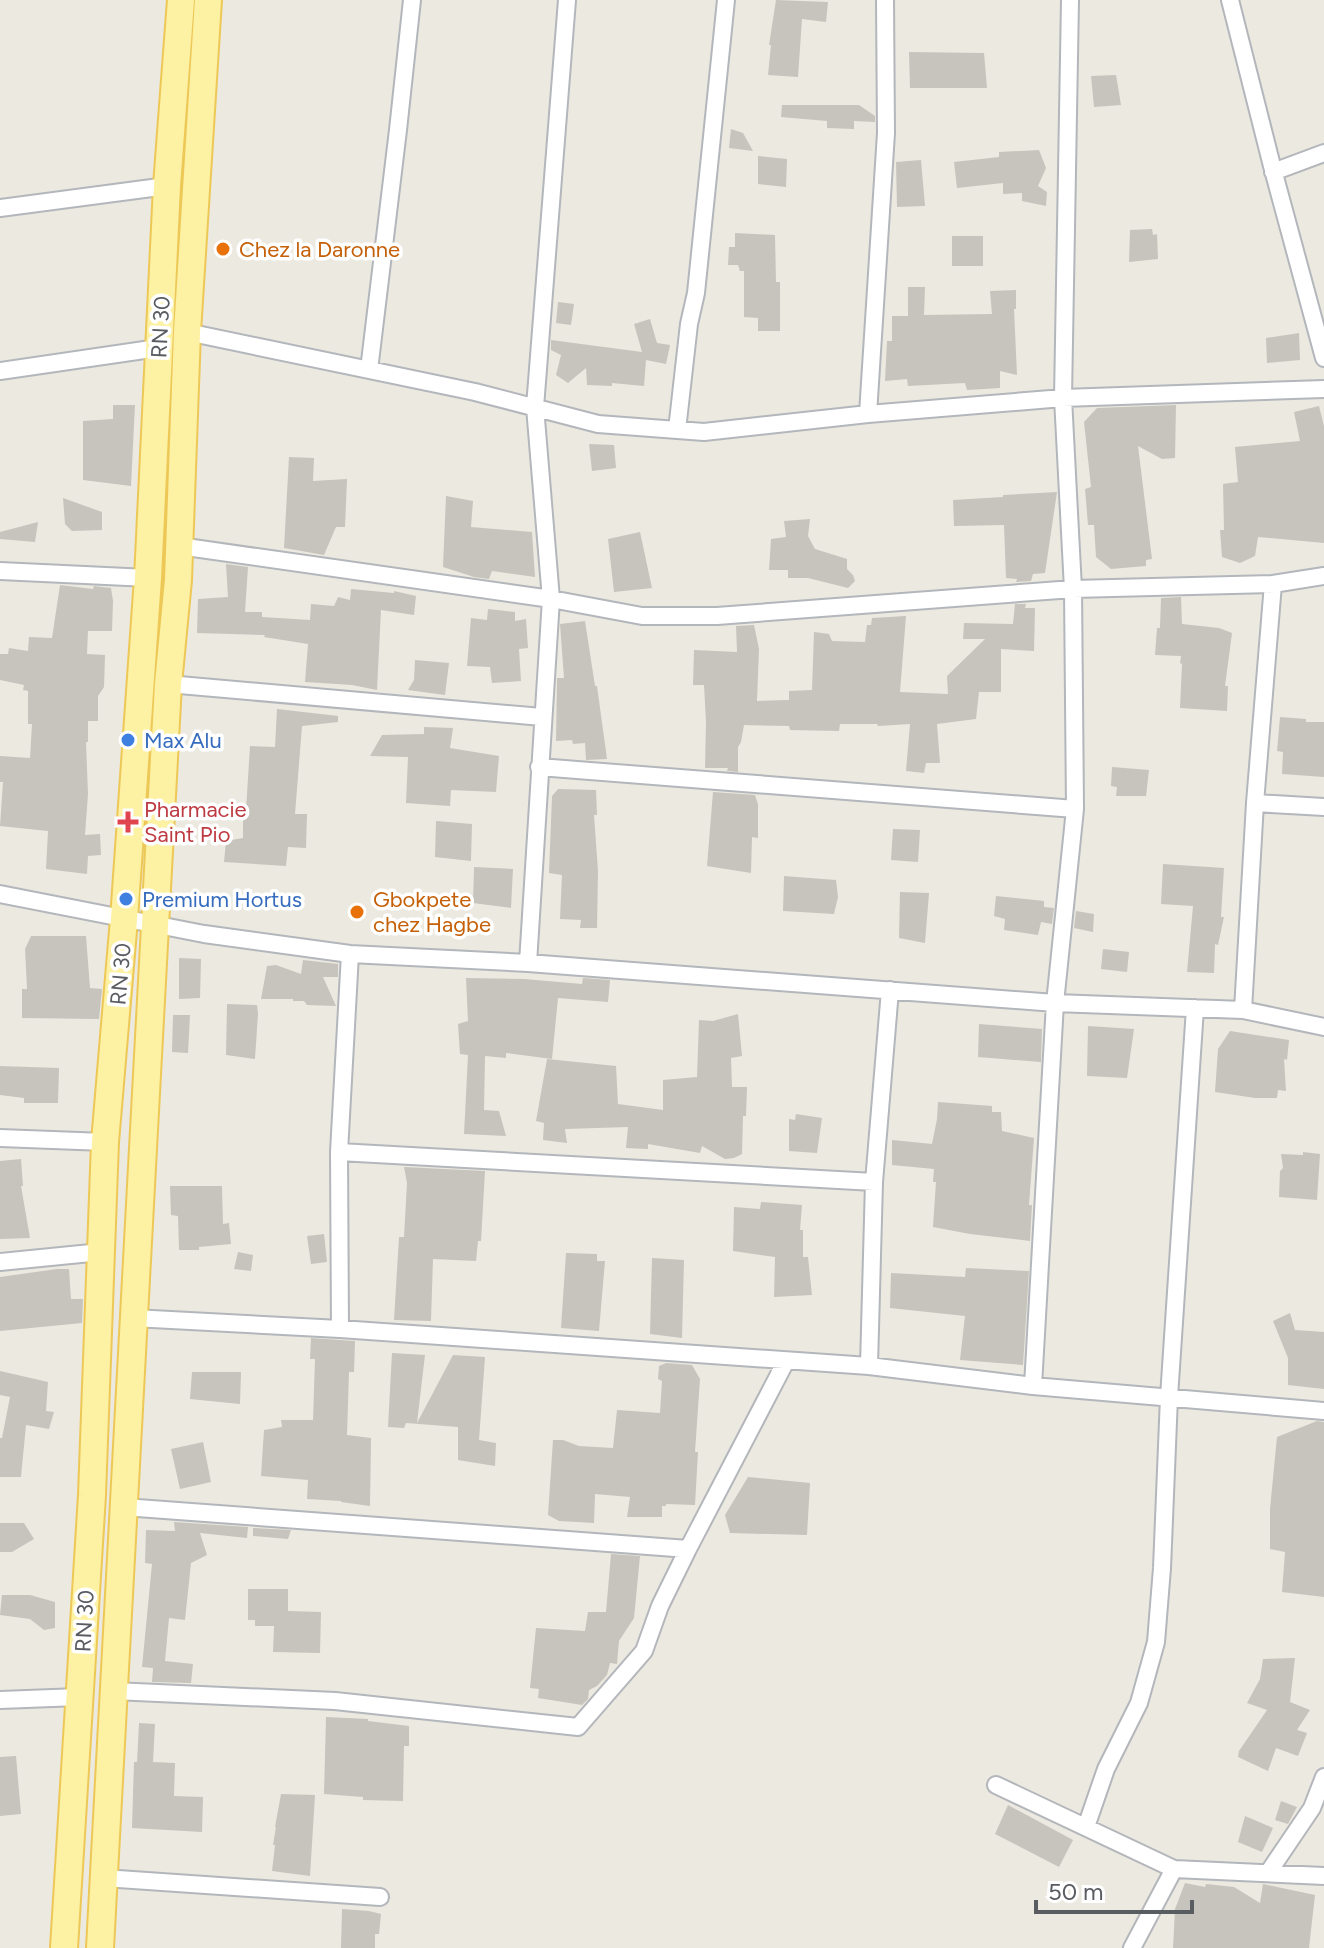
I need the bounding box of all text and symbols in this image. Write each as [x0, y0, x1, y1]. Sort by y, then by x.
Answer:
place label: Chez la Daronne [239, 236, 400, 263]
marker: Chez la Daronne [214, 240, 232, 258]
street label: RN 30 [145, 295, 176, 359]
place label: Max Alu [144, 727, 222, 754]
marker: Max Alu [119, 731, 137, 749]
place label: Pharmacie Saint Pio [144, 796, 247, 848]
marker: Pharmacie Saint Pio [119, 813, 137, 831]
place label: Premium Hortus [142, 886, 302, 913]
place label: Gbokpete chez Hagbe [373, 886, 491, 938]
marker: Premium Hortus [117, 890, 135, 908]
marker: Gbokpete chez Hagbe [348, 903, 366, 921]
street label: RN 30 [104, 942, 137, 1006]
street label: RN 30 [69, 1589, 100, 1653]
scale bar [1036, 1864, 1192, 1914]
text: 50 m [1048, 1877, 1104, 1906]

